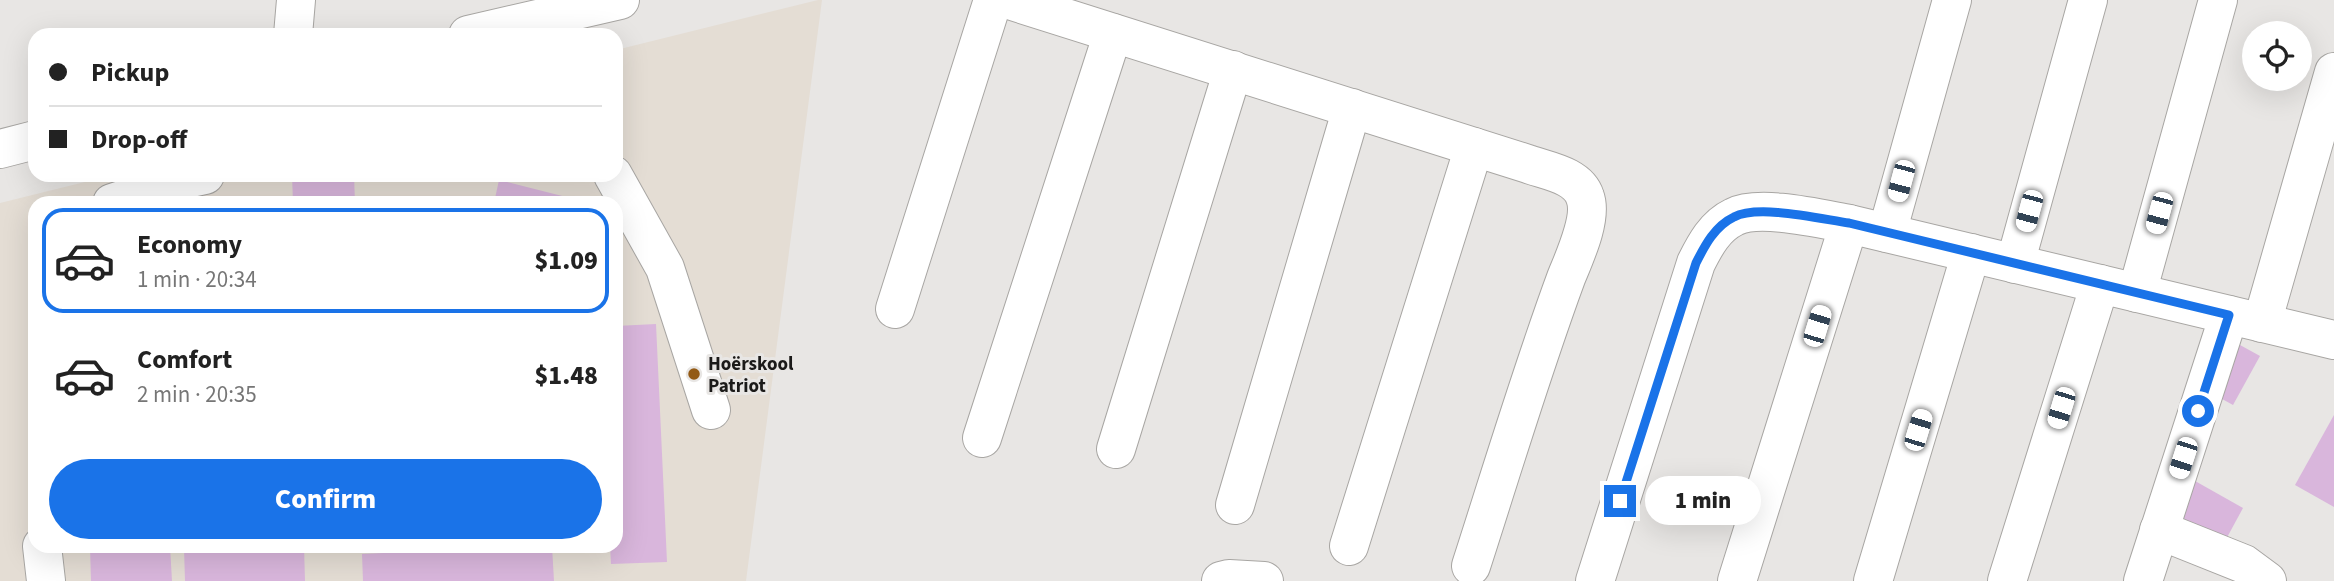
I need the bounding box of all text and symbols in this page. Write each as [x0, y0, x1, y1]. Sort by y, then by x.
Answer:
map controls [2242, 21, 2312, 91]
button: locate [2242, 21, 2312, 91]
text: Pickup [91, 54, 169, 91]
text: Drop-off [91, 121, 187, 158]
car [1886, 158, 1917, 204]
car [2014, 188, 2045, 234]
car [2144, 190, 2175, 236]
text: Economy [137, 226, 242, 263]
icon: car [53, 229, 116, 292]
text: $1.09 [534, 242, 598, 279]
text: 1 min · 20:34 [137, 263, 257, 296]
car [1801, 303, 1834, 349]
text: Comfort [137, 341, 232, 378]
icon: car [53, 344, 116, 407]
place label: Hoërskool Patriot [708, 351, 794, 400]
text: $1.48 [534, 357, 598, 394]
marker: Hoërskool Patriot [686, 366, 702, 382]
text: 2 min · 20:35 [137, 378, 257, 411]
car [2045, 385, 2078, 431]
route start [2182, 395, 2214, 427]
car [1902, 407, 1935, 453]
car [2167, 435, 2200, 481]
button: Confirm [49, 459, 602, 539]
callout: 1 min [1644, 476, 1760, 526]
text: 1 min [1675, 484, 1731, 517]
route end [1604, 485, 1636, 517]

